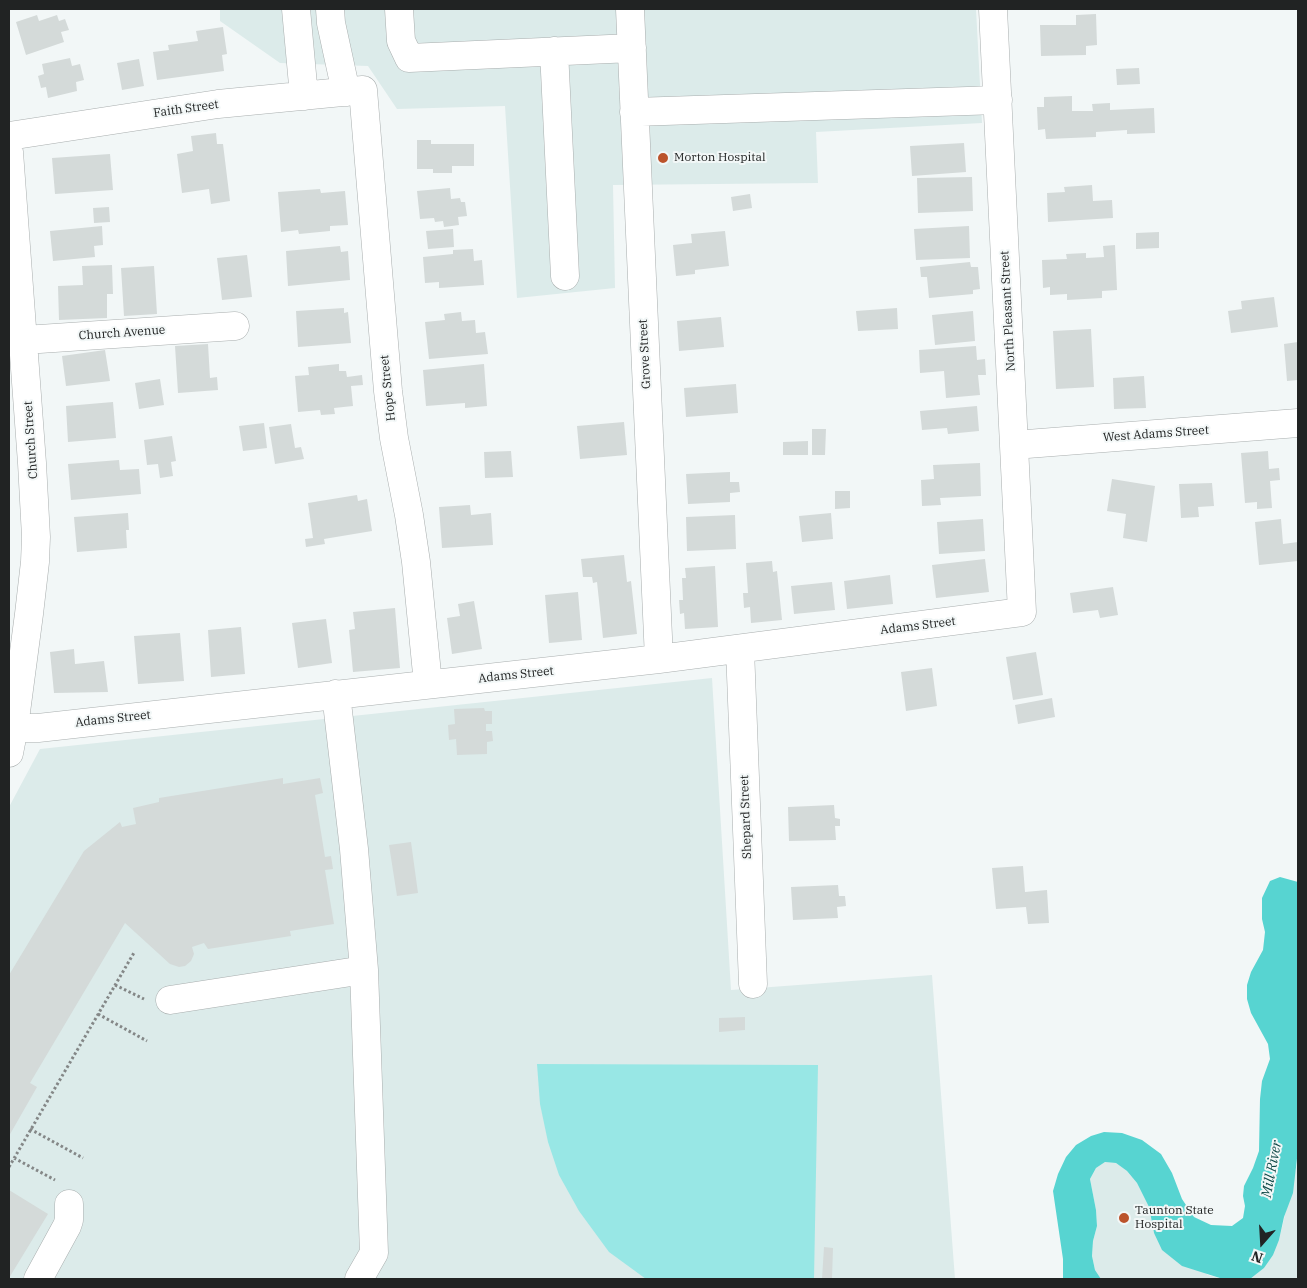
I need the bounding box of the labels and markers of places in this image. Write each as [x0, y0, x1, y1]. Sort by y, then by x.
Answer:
marker: Morton Hospital [656, 151, 670, 165]
place label: Morton Hospital [674, 151, 766, 165]
place label: Taunton State Hospital [1135, 1204, 1214, 1232]
marker: Taunton State Hospital [1117, 1211, 1131, 1225]

